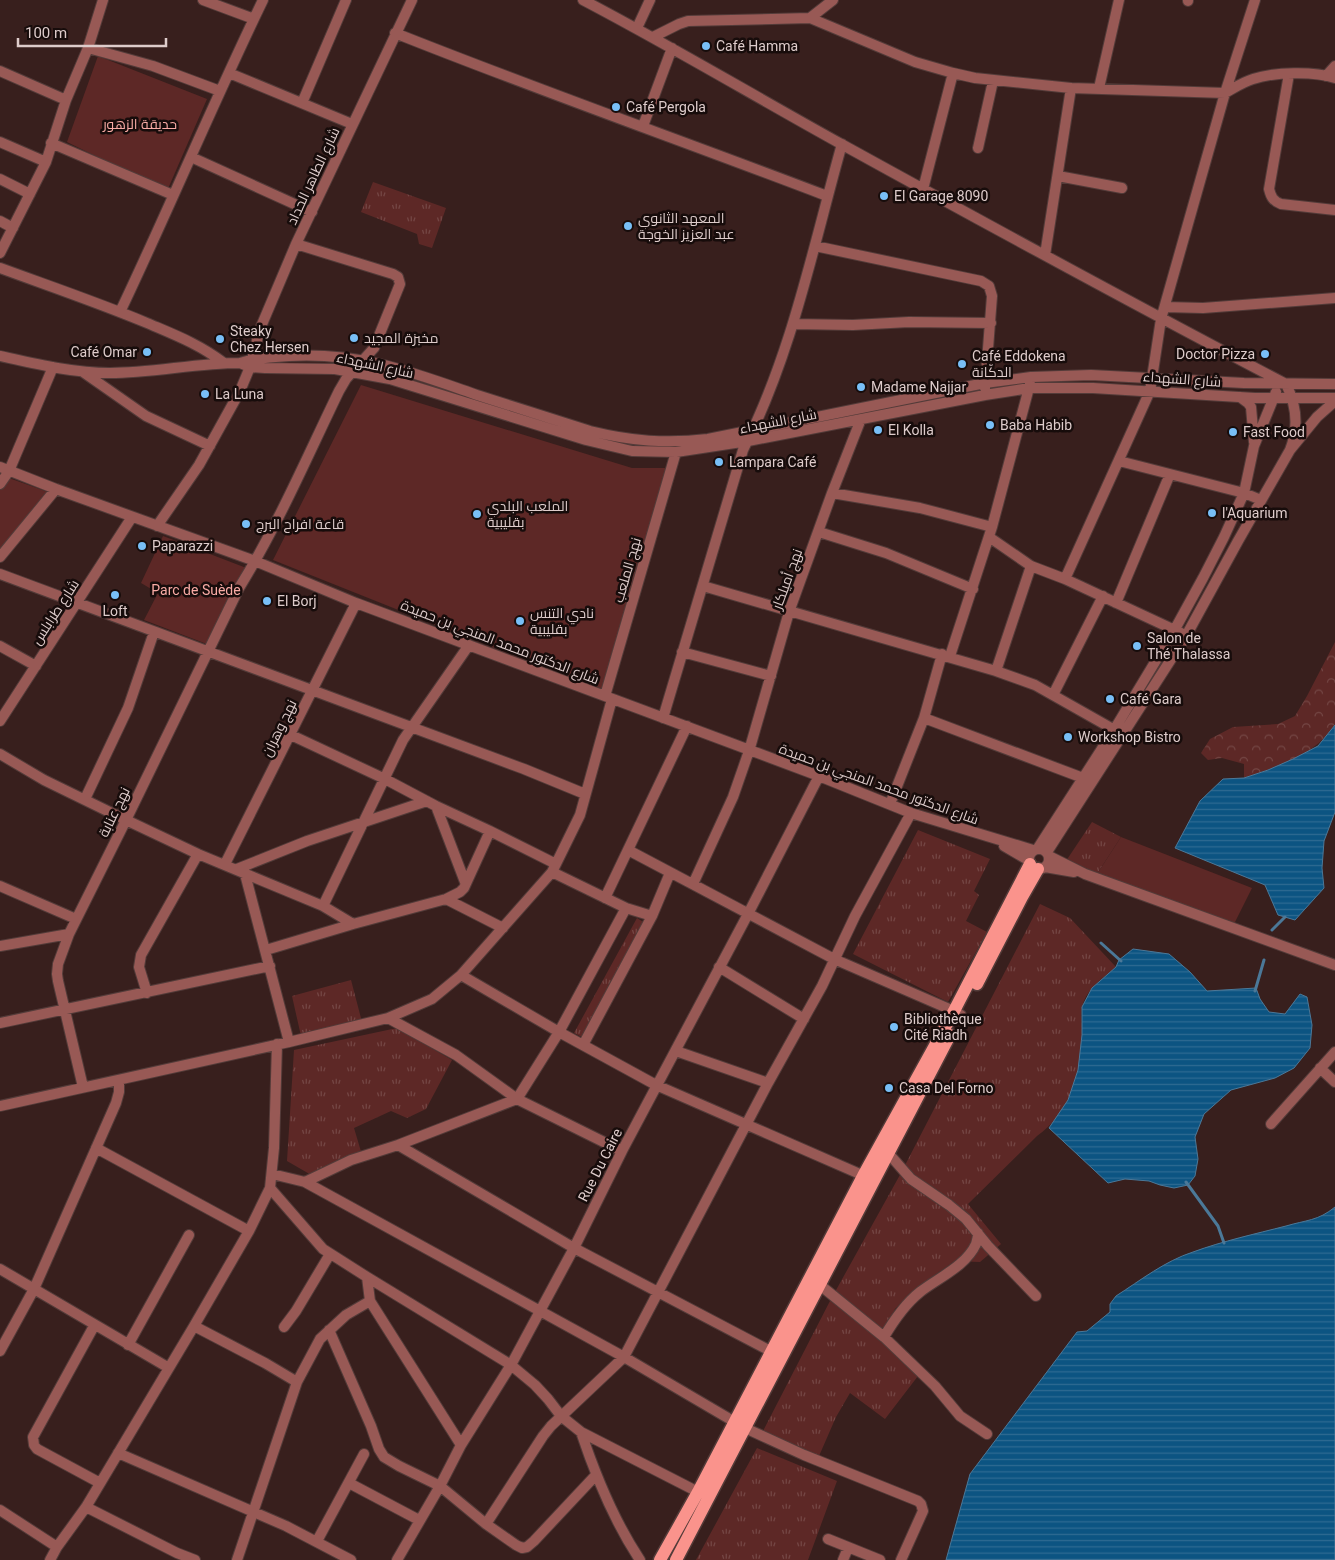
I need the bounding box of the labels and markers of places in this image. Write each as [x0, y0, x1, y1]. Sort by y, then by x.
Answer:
place label: Café Hamma [716, 38, 798, 54]
marker: Café Hamma [700, 40, 712, 52]
place label: Café Pergola [626, 99, 706, 115]
marker: Café Pergola [610, 101, 622, 113]
place label: El Garage 8090 [894, 188, 988, 204]
marker: El Garage 8090 [878, 190, 890, 202]
place label: المعهد الثانوي عبد العزيز الخوجة [638, 210, 735, 242]
marker: المعهد الثانوي عبد العزيز الخوجة [622, 220, 634, 232]
place label: Steaky Chez Hersen [230, 323, 309, 355]
place label: مخبزة المجيد [364, 330, 439, 346]
marker: مخبزة المجيد [348, 332, 360, 344]
marker: Steaky Chez Hersen [214, 333, 226, 345]
place label: Café Omar [70, 344, 137, 360]
marker: Café Omar [141, 346, 153, 358]
place label: Doctor Pizza [1176, 346, 1255, 362]
place label: Café Eddokena الدكّانة [972, 348, 1066, 380]
marker: Doctor Pizza [1259, 348, 1271, 360]
marker: Café Eddokena الدكّانة [956, 358, 968, 370]
place label: Madame Najjar [871, 379, 966, 395]
marker: Madame Najjar [855, 381, 867, 393]
place label: La Luna [215, 386, 264, 402]
marker: La Luna [199, 388, 211, 400]
place label: Baba Habib [1000, 417, 1072, 433]
marker: Baba Habib [984, 419, 996, 431]
place label: El Kolla [888, 422, 934, 438]
marker: El Kolla [872, 424, 884, 436]
place label: Fast Food [1243, 424, 1305, 440]
marker: Fast Food [1227, 426, 1239, 438]
place label: Lampara Café [729, 454, 816, 470]
marker: Lampara Café [713, 456, 725, 468]
place label: الملعب البلدي بقليبية [487, 498, 568, 530]
place label: l'Aquarium [1222, 505, 1288, 521]
marker: l'Aquarium [1206, 507, 1218, 519]
marker: الملعب البلدي بقليبية [471, 508, 483, 520]
place label: قاعة افراح البرج [256, 516, 344, 533]
marker: قاعة افراح البرج [240, 518, 252, 530]
place label: Paparazzi [152, 538, 213, 554]
marker: Paparazzi [136, 540, 148, 552]
marker: Loft [109, 589, 121, 601]
place label: El Borj [277, 593, 317, 609]
marker: El Borj [261, 595, 273, 607]
place label: Loft [103, 603, 128, 619]
place label: نادي التنس بقليبية [530, 605, 594, 637]
marker: نادي التنس بقليبية [514, 615, 526, 627]
place label: Salon de Thé Thalassa [1147, 630, 1230, 662]
marker: Salon de Thé Thalassa [1131, 640, 1143, 652]
place label: Café Gara [1120, 691, 1182, 707]
marker: Café Gara [1104, 693, 1116, 705]
place label: Workshop Bistro [1078, 729, 1181, 745]
marker: Workshop Bistro [1062, 731, 1074, 743]
place label: Bibliothèque Cité Riadh [904, 1011, 982, 1043]
marker: Bibliothèque Cité Riadh [888, 1021, 900, 1033]
place label: Casa Del Forno [899, 1080, 994, 1096]
marker: Casa Del Forno [883, 1082, 895, 1094]

